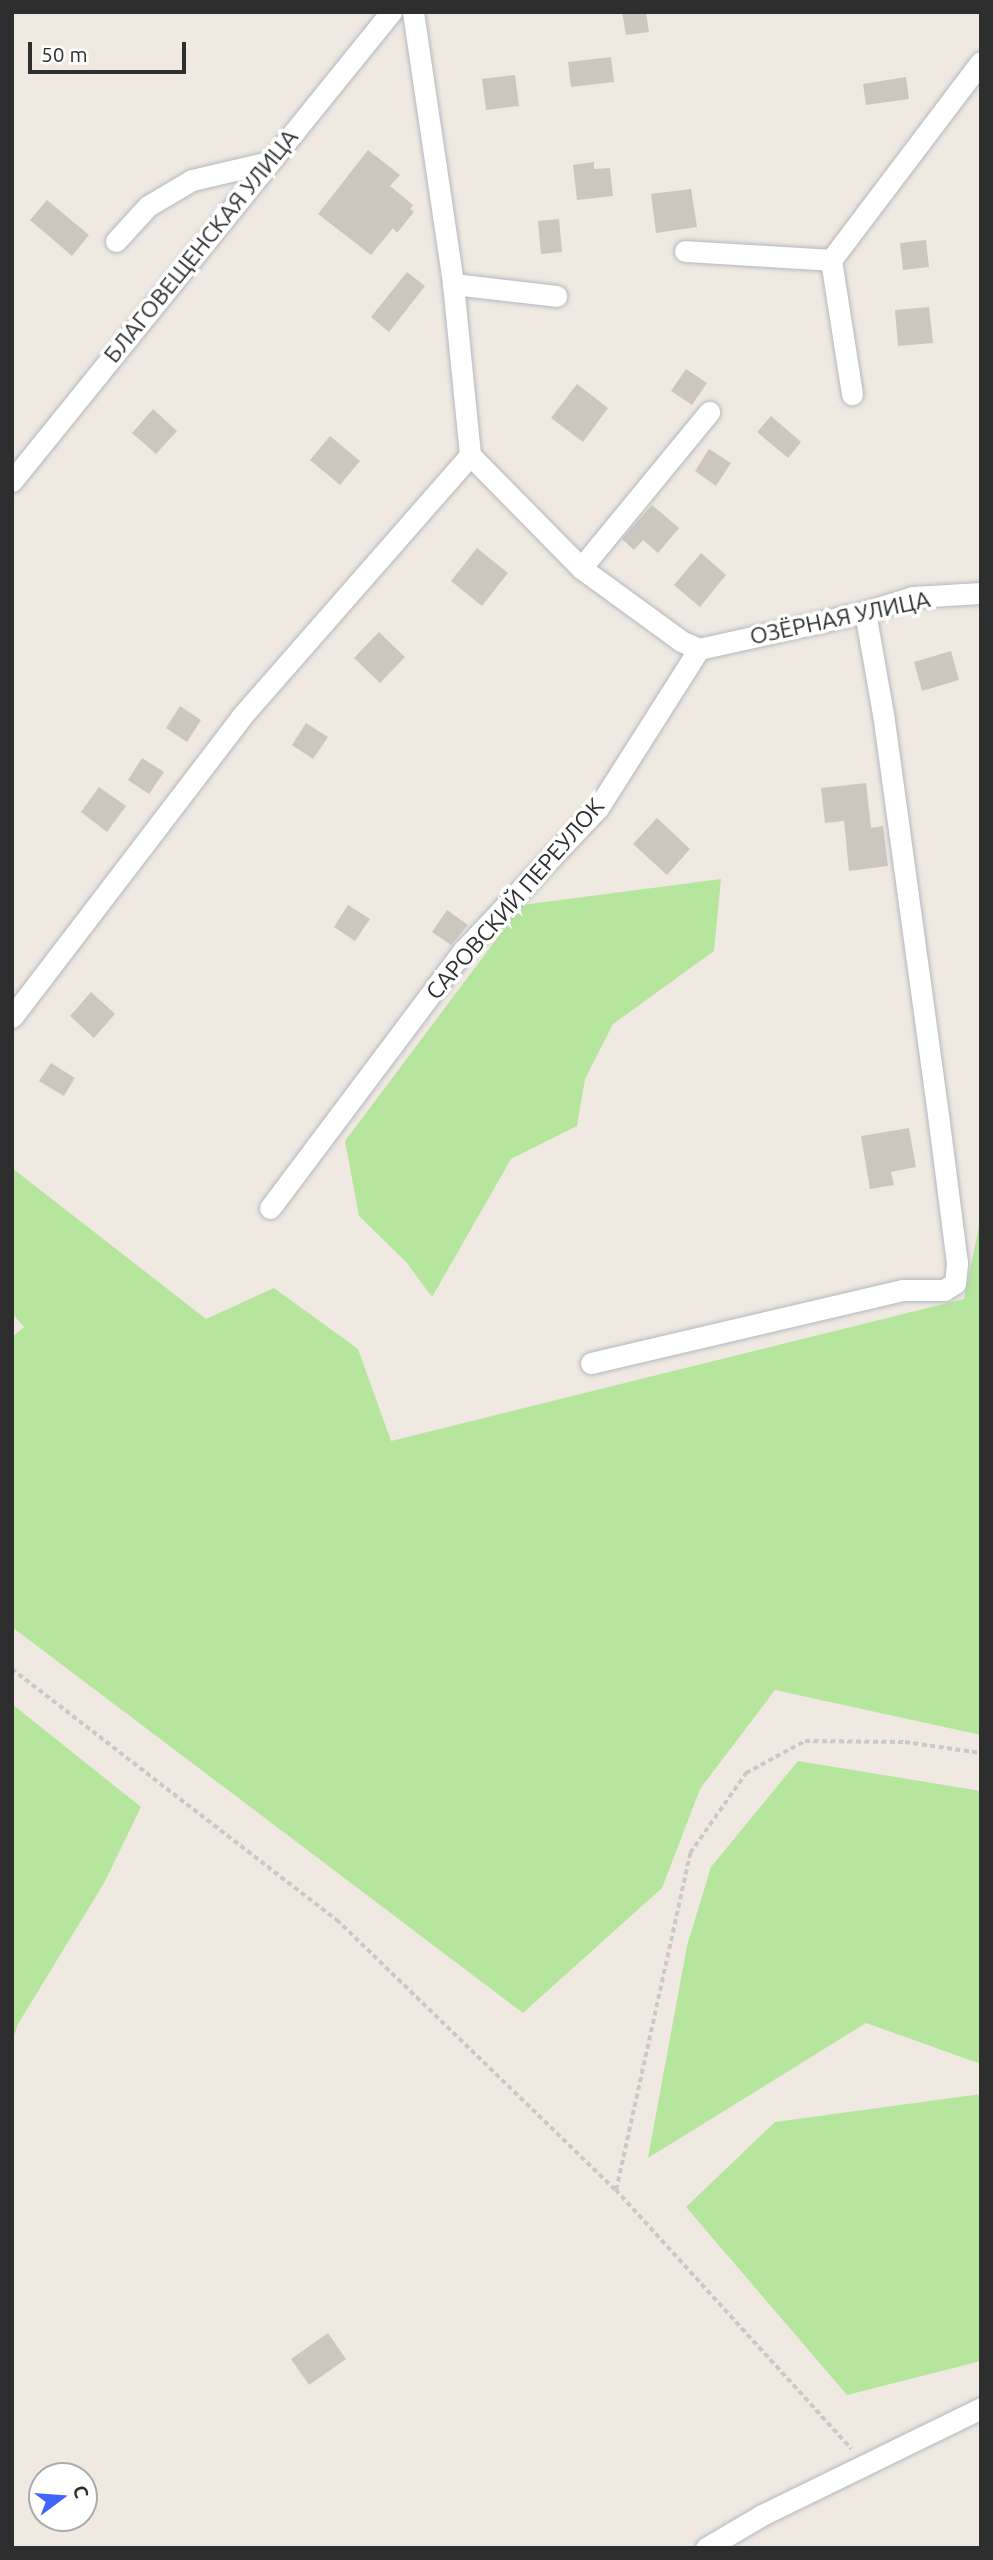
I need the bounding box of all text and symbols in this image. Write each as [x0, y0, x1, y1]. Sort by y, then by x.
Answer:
scale bar [32, 28, 189, 72]
text: 50 m [41, 42, 88, 66]
street label: БЛАГОВЕЩЕНСКАЯ УЛИЦА [98, 124, 304, 368]
street label: ОЗЁРНАЯ УЛИЦА [747, 585, 933, 651]
street label: САРОВСКИЙ ПЕРЕУЛОК [420, 793, 610, 1005]
north arrow [28, 2462, 98, 2532]
text: С [69, 2483, 94, 2501]

